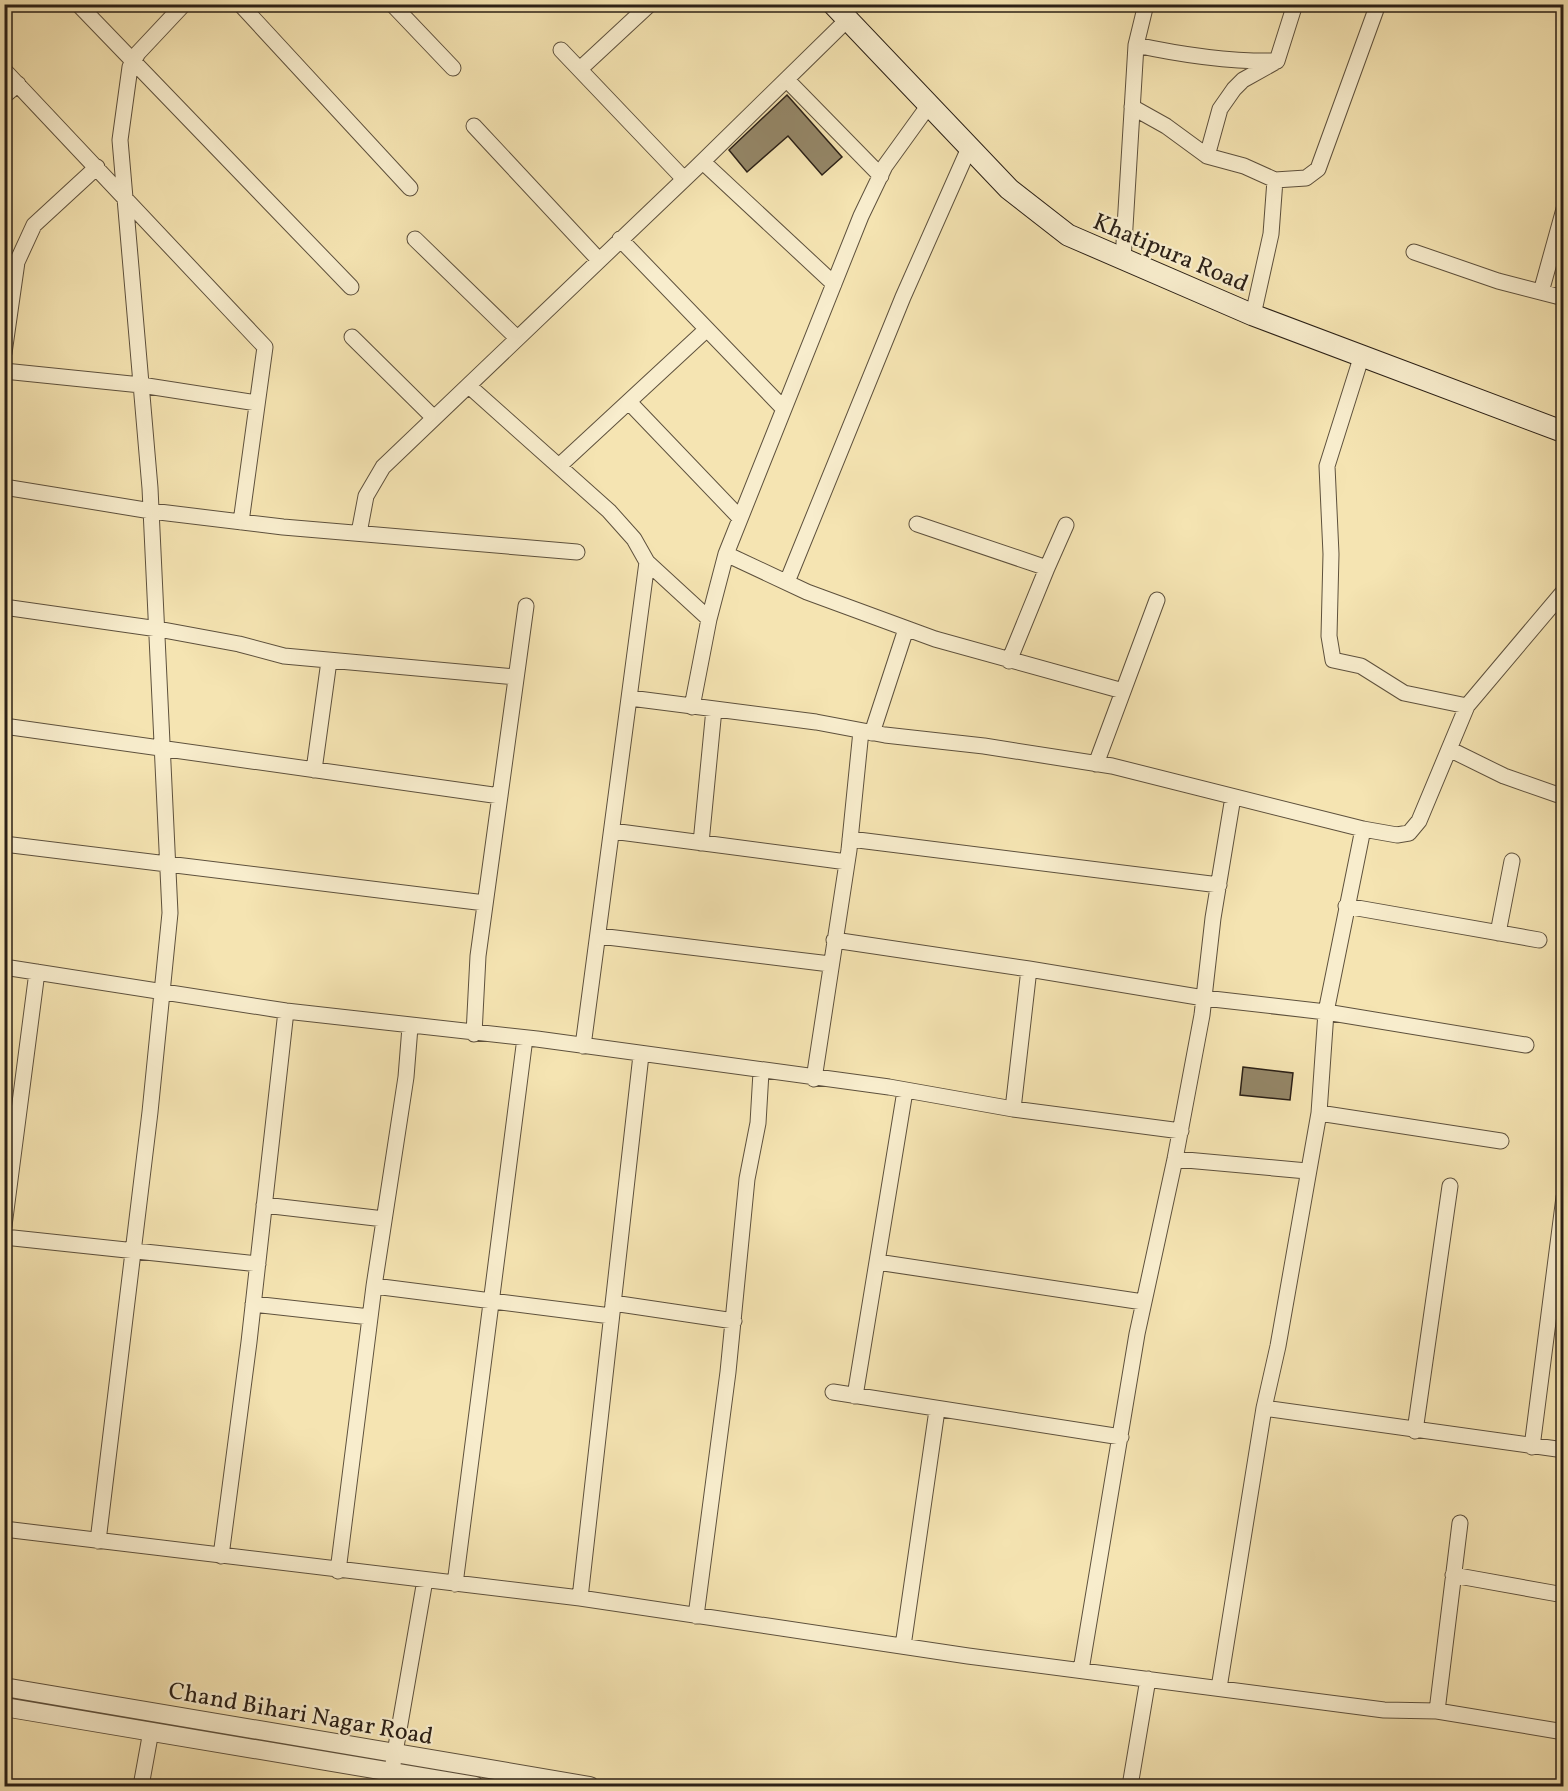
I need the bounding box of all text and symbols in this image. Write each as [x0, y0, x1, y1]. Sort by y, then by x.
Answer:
street label: Khatipura Road [1087, 206, 1253, 302]
street label: Chand Bihari Nagar Road [166, 1675, 436, 1755]

